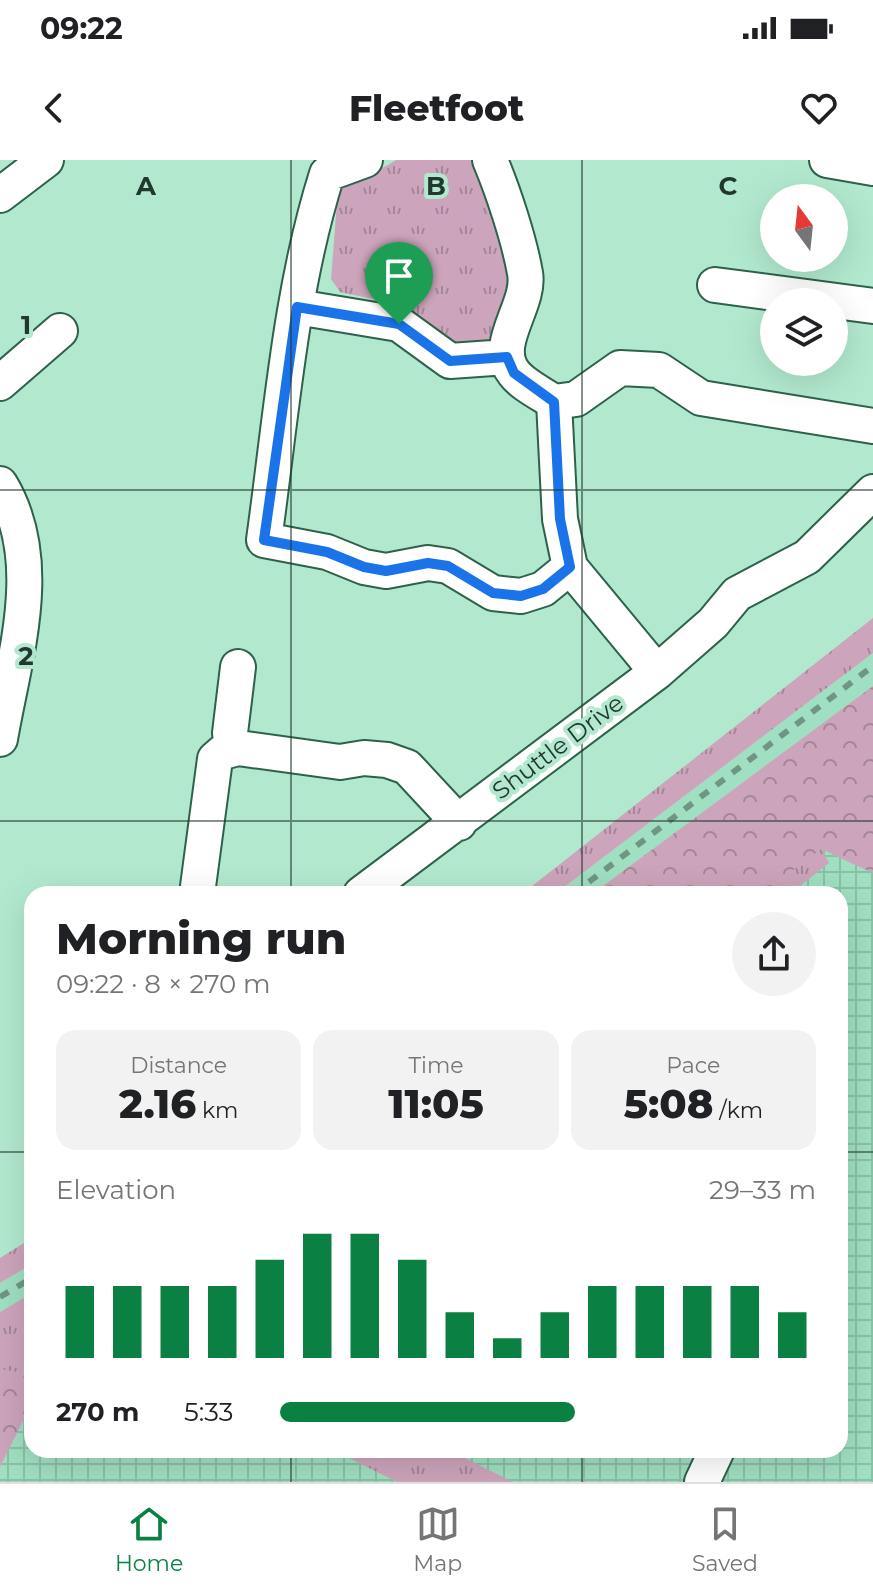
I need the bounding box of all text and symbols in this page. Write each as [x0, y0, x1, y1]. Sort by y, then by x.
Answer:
text: 09:22 [40, 10, 123, 47]
icon: back [32, 86, 76, 130]
text: Fleetfoot [349, 86, 524, 130]
icon: heart [797, 86, 841, 130]
text: A [135, 170, 157, 202]
text: B [426, 170, 446, 202]
text: C [719, 170, 738, 202]
north arrow [760, 184, 848, 272]
map controls [760, 184, 848, 376]
pin [365, 242, 433, 324]
icon: arrive [377, 254, 421, 298]
button: layers [760, 288, 848, 376]
text: 1 [21, 309, 31, 341]
text: 2 [18, 640, 34, 672]
street label: Shuttle Drive [487, 688, 629, 805]
text: Morning run [56, 911, 346, 965]
button: share [732, 912, 816, 996]
text: 09:22 · 8 × 270 m [56, 968, 271, 1000]
text: Distance [130, 1052, 227, 1079]
text: Time [408, 1052, 464, 1079]
text: Pace [666, 1052, 720, 1079]
text: 2.16 [119, 1079, 196, 1128]
text: 11:05 [388, 1079, 484, 1128]
text: 5:08 [624, 1079, 713, 1128]
text: km [196, 1097, 238, 1124]
text: /km [713, 1097, 763, 1124]
text: Elevation [56, 1174, 176, 1206]
text: 29–33 m [709, 1174, 816, 1206]
text: 270 m [56, 1396, 139, 1428]
text: 5:33 [184, 1396, 233, 1428]
tab: Home [115, 1502, 183, 1577]
tab: Map [413, 1502, 462, 1577]
tab: Saved [692, 1502, 758, 1577]

